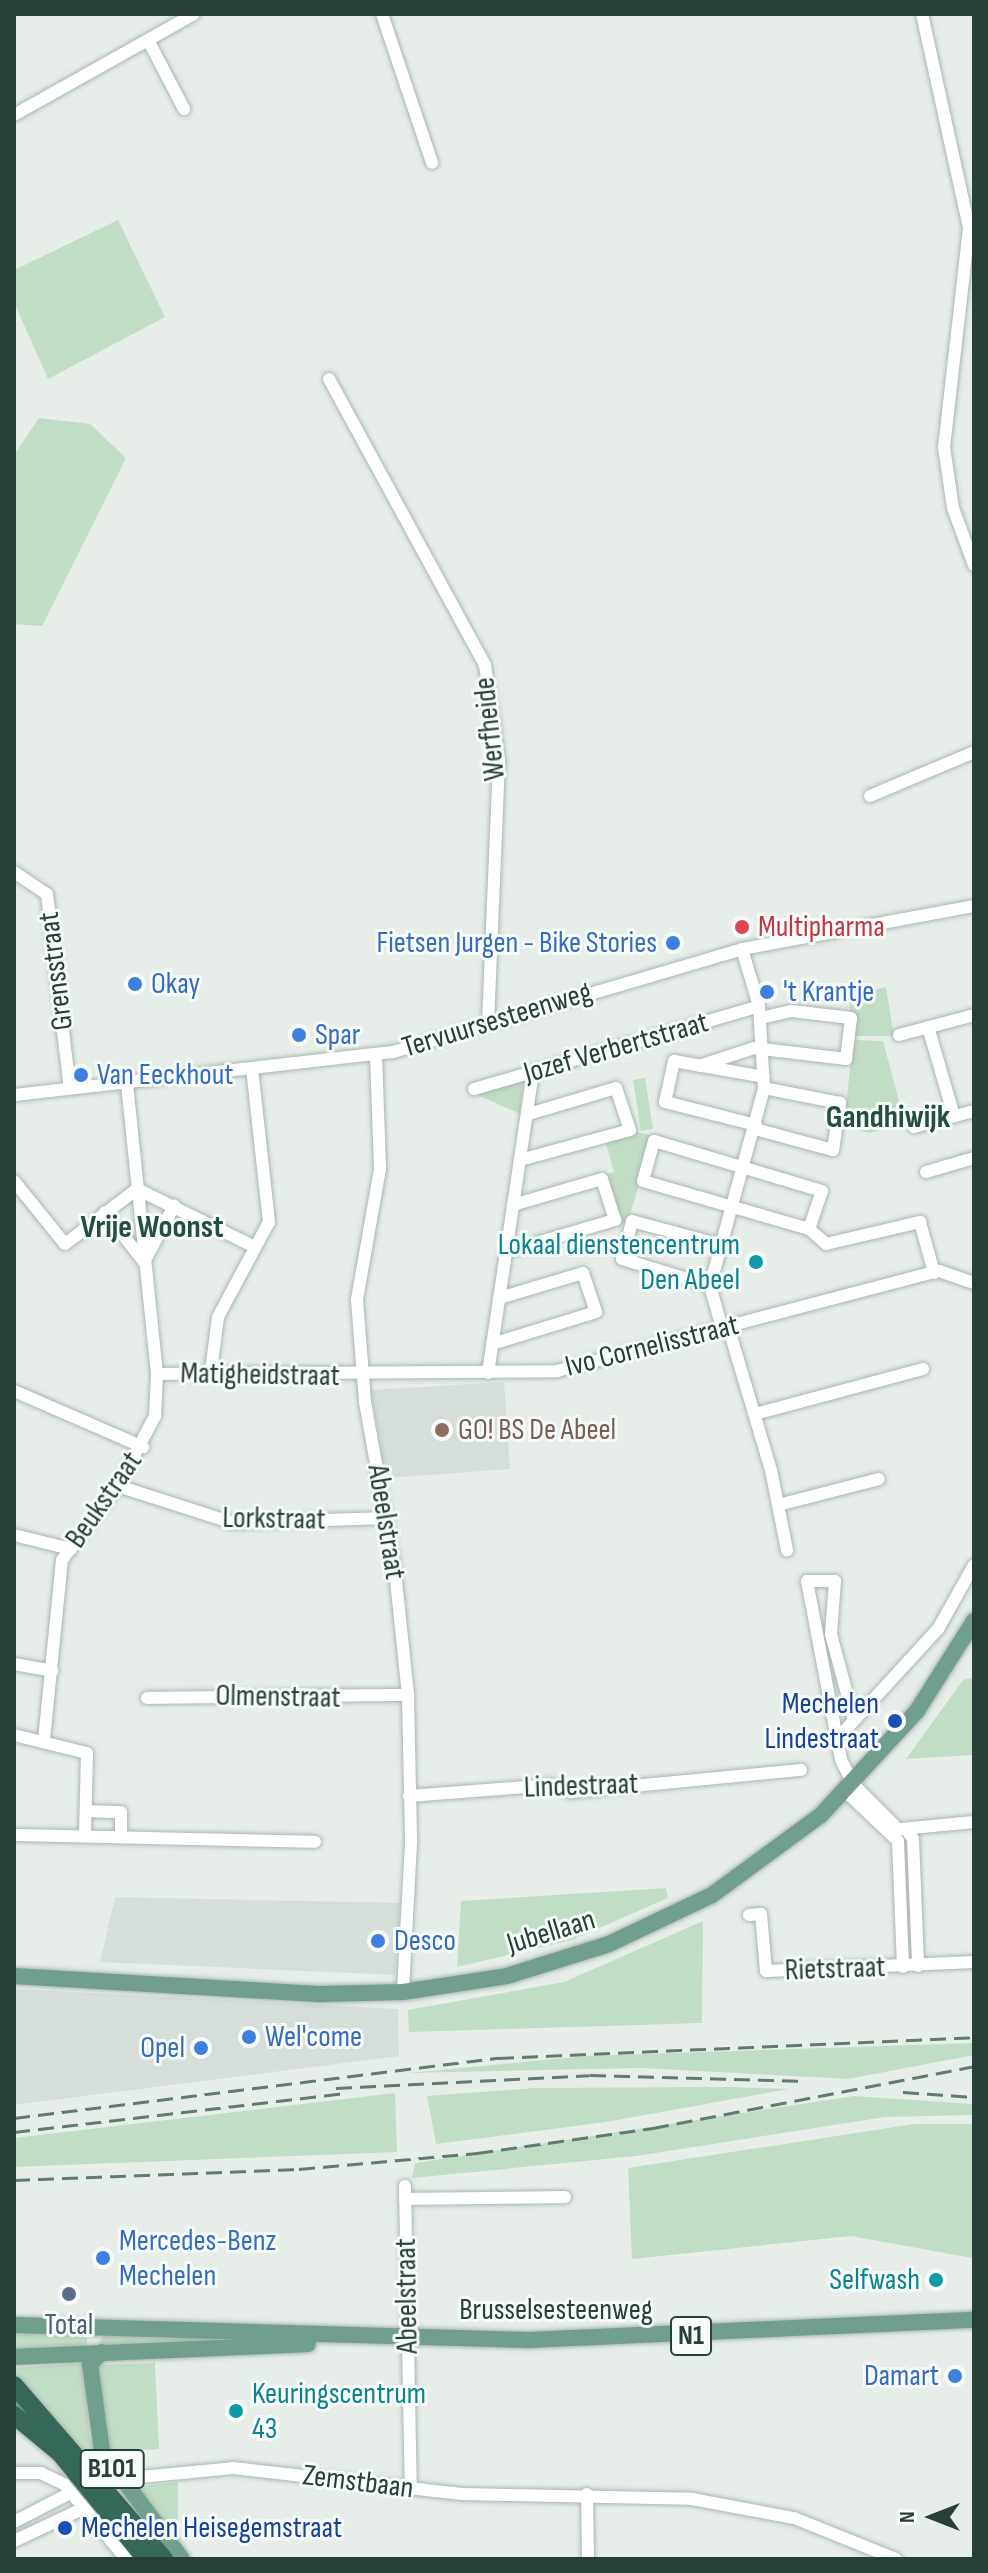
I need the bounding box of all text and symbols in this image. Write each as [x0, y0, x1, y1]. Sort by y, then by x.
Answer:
street label: Werfheide [467, 676, 513, 782]
place label: Multipharma [758, 909, 885, 945]
street label: Grensstraat [31, 910, 81, 1032]
marker: Multipharma [733, 918, 751, 936]
place label: Fietsen Jurgen - Bike Stories [376, 925, 657, 961]
marker: Fietsen Jurgen - Bike Stories [664, 934, 682, 952]
place label: Okay [151, 966, 200, 1002]
street label: Tervuursesteenweg [398, 974, 596, 1066]
place label: 't Krantje [783, 974, 874, 1010]
marker: Okay [126, 975, 144, 993]
marker: 't Krantje [758, 983, 776, 1001]
street label: Jozef Verbertstraat [520, 1004, 712, 1092]
place label: Spar [315, 1017, 360, 1053]
marker: Spar [290, 1026, 308, 1044]
place label: Van Eeckhout [97, 1057, 233, 1093]
marker: Van Eeckhout [72, 1066, 90, 1084]
district label: Gandhiwijk [826, 1099, 950, 1137]
district label: Vrije Woonst [80, 1209, 224, 1247]
place label: Lokaal dienstencentrum Den Abeel [498, 1227, 740, 1298]
marker: Lokaal dienstencentrum Den Abeel [747, 1253, 765, 1271]
street label: Ivo Cornelisstraat [562, 1307, 742, 1385]
street label: Matigheidstraat [180, 1356, 340, 1394]
place label: GO! BS De Abeel [458, 1412, 616, 1448]
marker: GO! BS De Abeel [433, 1421, 451, 1439]
street label: Beukstraat [58, 1445, 150, 1555]
street label: Abeelstraat [359, 1462, 413, 1582]
street label: Lorkstraat [222, 1500, 326, 1538]
street label: Olmenstraat [215, 1678, 341, 1716]
place label: Mechelen Lindestraat [765, 1686, 879, 1756]
marker: Mechelen Lindestraat [886, 1712, 904, 1730]
street label: Lindestraat [523, 1766, 639, 1806]
street label: Jubellaan [503, 1902, 599, 1962]
place label: Desco [394, 1923, 456, 1959]
marker: Desco [369, 1932, 387, 1950]
street label: Rietstraat [784, 1949, 886, 1989]
place label: Wel'come [265, 2019, 362, 2055]
marker: Wel'come [240, 2028, 258, 2046]
place label: Opel [140, 2030, 185, 2066]
marker: Opel [192, 2039, 210, 2057]
place label: Mercedes-Benz Mechelen [119, 2223, 276, 2294]
street label: Abeelstraat [388, 2238, 426, 2354]
marker: Mercedes-Benz Mechelen [94, 2249, 112, 2267]
place label: Selfwash [829, 2262, 920, 2298]
marker: Selfwash [927, 2271, 945, 2289]
marker: Total [60, 2285, 78, 2303]
street label: Brusselsesteenweg [459, 2292, 653, 2328]
place label: Total [45, 2307, 93, 2343]
road number: N1 [669, 2312, 713, 2360]
place label: Damart [864, 2358, 939, 2394]
marker: Damart [946, 2367, 964, 2385]
place label: Keuringscentrum 43 [252, 2376, 426, 2446]
marker: Keuringscentrum 43 [227, 2402, 245, 2420]
road number: B101 [78, 2445, 146, 2493]
street label: Zemstbaan [301, 2457, 415, 2507]
north arrow [892, 2477, 972, 2557]
place label: Mechelen Heisegemstraat [81, 2510, 342, 2546]
text: N [894, 2511, 921, 2523]
marker: Mechelen Heisegemstraat [56, 2519, 74, 2537]

